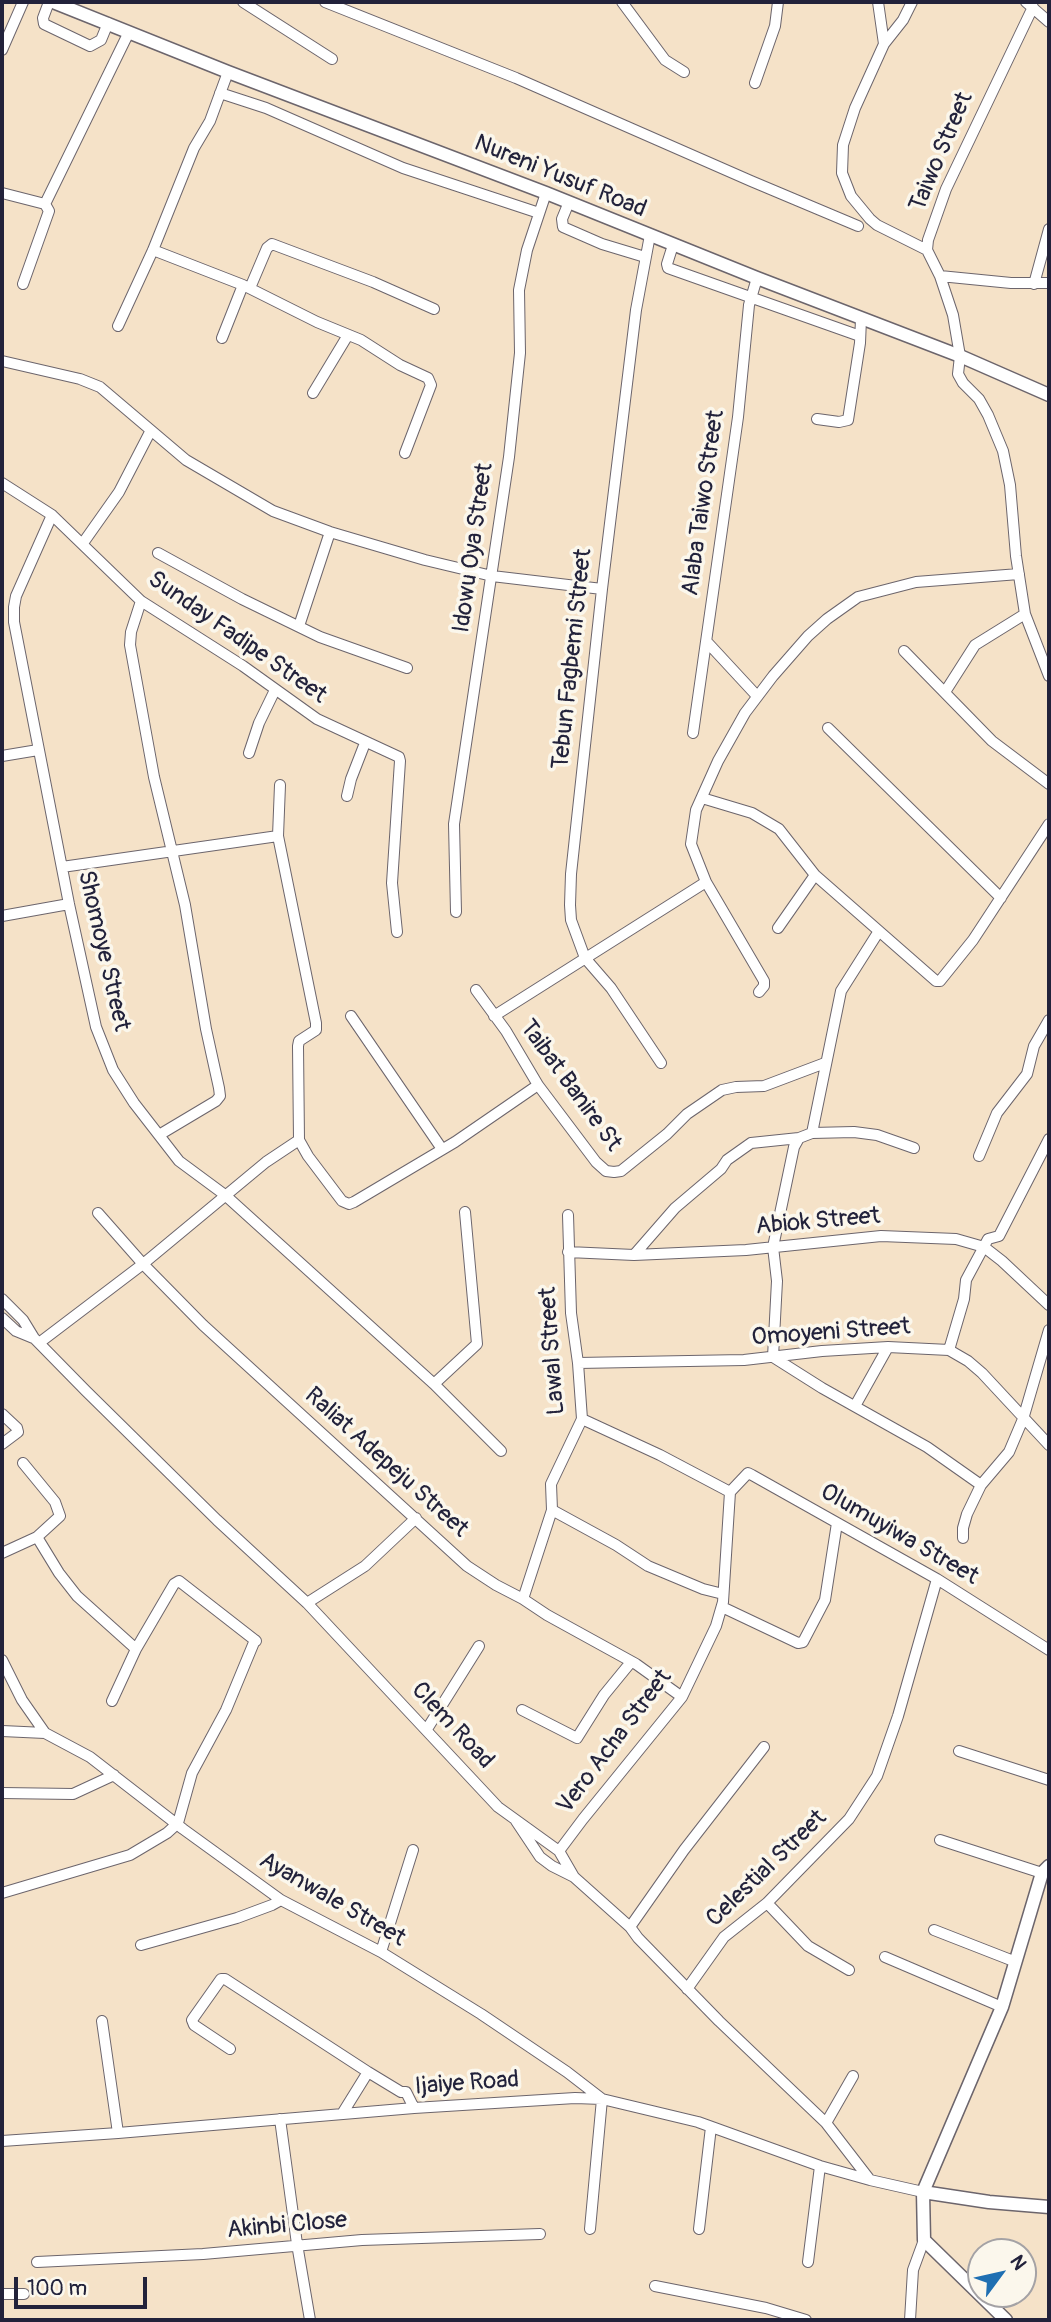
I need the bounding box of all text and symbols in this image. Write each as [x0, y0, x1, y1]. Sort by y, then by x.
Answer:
street label: Taiwo Street [904, 88, 980, 216]
street label: Nureni Yusuf Road [470, 129, 650, 225]
street label: Alaba Taiwo Street [677, 408, 731, 598]
street label: Idowu Oya Street [448, 461, 500, 635]
street label: Tebun Fagbemi Street [547, 547, 599, 771]
street label: Sunday Fadipe Street [142, 565, 332, 711]
street label: Shomoye Street [71, 868, 135, 1034]
street label: Taibat Banire St [513, 1015, 627, 1157]
street label: Abiok Street [755, 1202, 881, 1242]
street label: Lawal Street [534, 1286, 572, 1416]
street label: Omoyeni Street [751, 1313, 911, 1353]
street label: Raliat Adepeju Street [298, 1382, 474, 1544]
street label: Olumuyiwa Street [815, 1478, 983, 1592]
street label: Vero Acha Street [551, 1664, 679, 1820]
street label: Clem Road [405, 1677, 499, 1775]
street label: Celestial Street [701, 1804, 833, 1934]
street label: Ayanwale Street [254, 1847, 410, 1953]
street label: Ijaiye Road [414, 2066, 520, 2102]
street label: Akinbi Close [226, 2206, 348, 2246]
north arrow [967, 2238, 1037, 2308]
text: N [1004, 2251, 1031, 2275]
scale bar [18, 2262, 150, 2306]
text: 100 m [27, 2275, 87, 2302]

